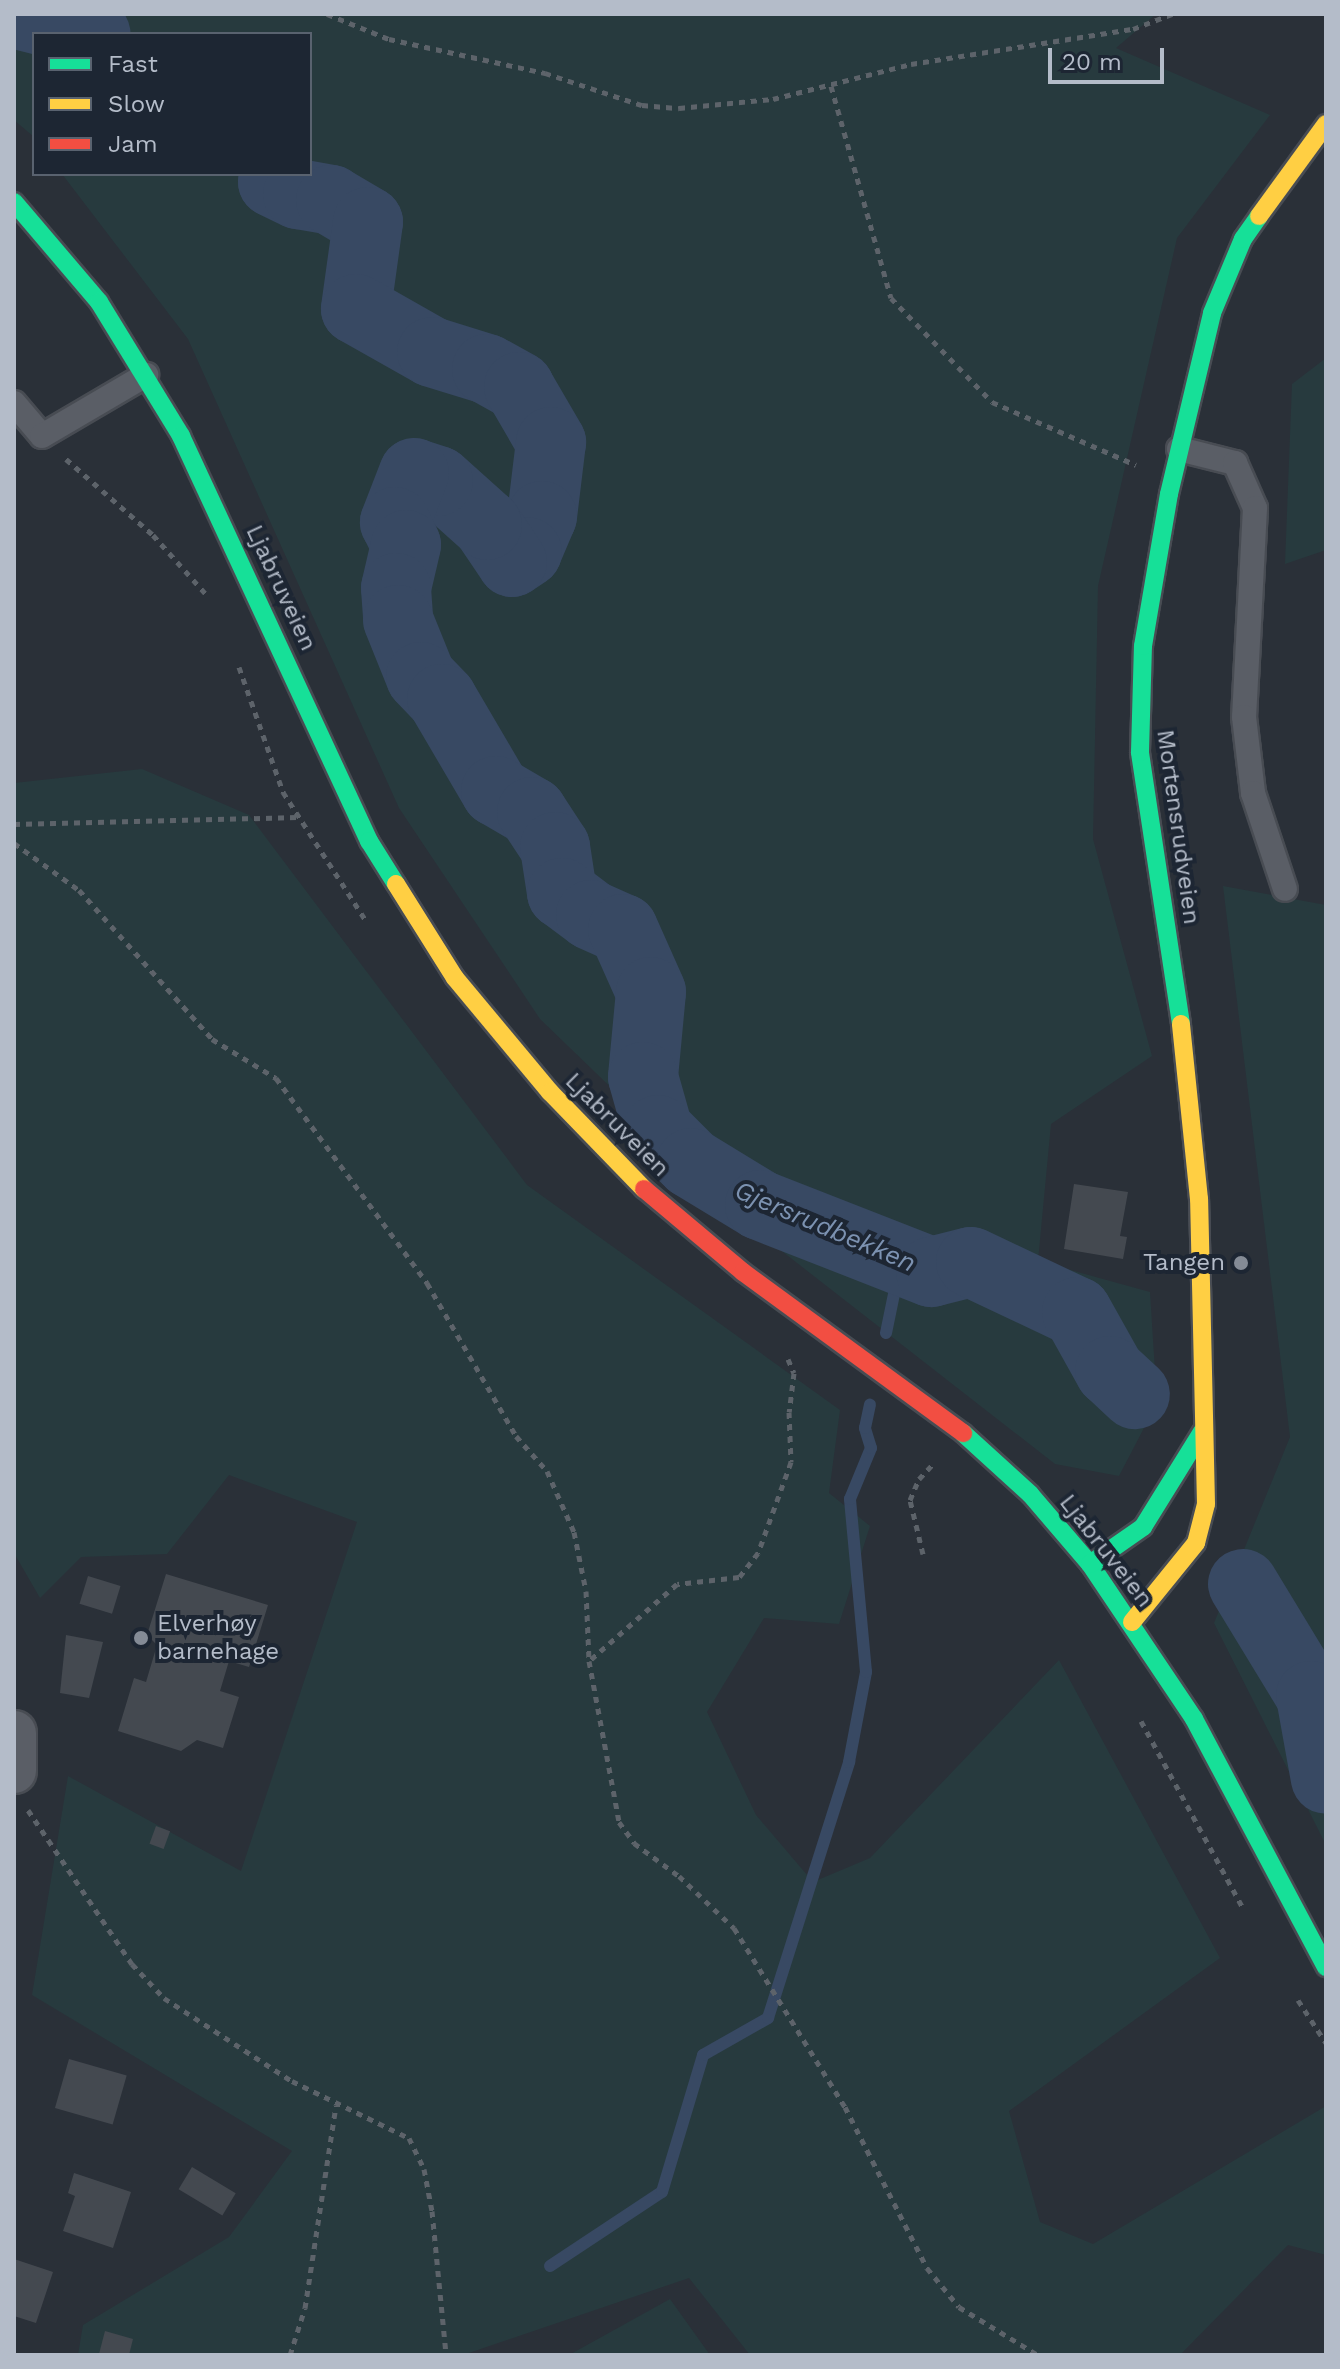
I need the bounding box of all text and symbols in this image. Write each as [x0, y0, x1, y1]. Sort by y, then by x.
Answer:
legend [32, 32, 312, 176]
scale bar [1052, 32, 1168, 82]
text: 20 m [1062, 48, 1122, 76]
text: Fast [108, 50, 158, 78]
text: Slow [108, 90, 165, 118]
text: Jam [108, 130, 158, 158]
street label: Ljabruveien [239, 521, 323, 655]
street label: Mortensrudveien [1150, 728, 1206, 926]
street label: Ljabruveien [559, 1067, 675, 1183]
water label: Gjersrudbekken [730, 1175, 920, 1279]
place label: Tangen [1143, 1249, 1225, 1277]
marker: Tangen [1232, 1254, 1250, 1272]
street label: Ljabruveien [1053, 1489, 1159, 1613]
place label: Elverhøy barnehage [157, 1610, 279, 1666]
marker: Elverhøy barnehage [132, 1629, 150, 1647]

